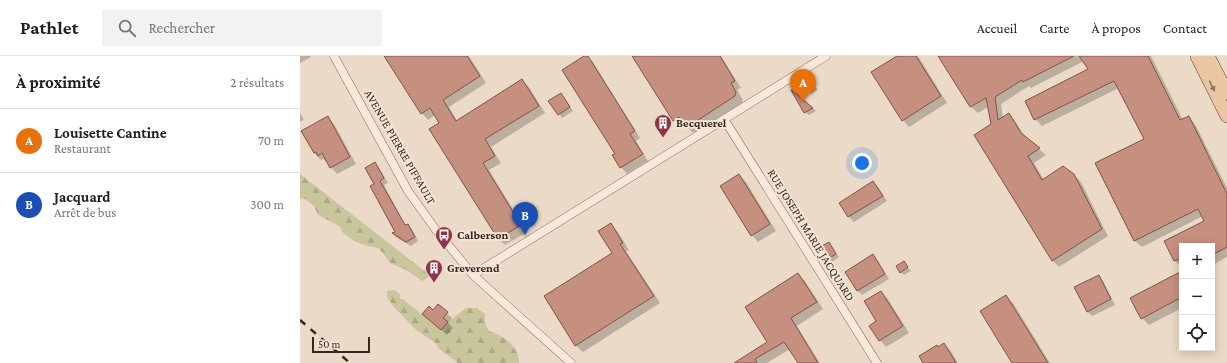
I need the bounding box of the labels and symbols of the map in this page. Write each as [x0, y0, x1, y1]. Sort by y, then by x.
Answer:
pin: A [790, 69, 816, 102]
one-way arrow [1209, 80, 1215, 92]
street label: AVENUE PIERRE PIFFAULT [361, 87, 439, 207]
building icon: Becquerel [653, 113, 673, 138]
place label: Becquerel [676, 116, 727, 130]
your location [852, 153, 872, 173]
street label: RUE JOSEPH MARIE JACQUARD [764, 166, 858, 304]
pin: B [512, 202, 538, 235]
bus stop icon: Calberson [434, 225, 454, 250]
place label: Calberson [457, 228, 508, 242]
building icon: Greverend [424, 258, 444, 283]
place label: Greverend [447, 261, 500, 275]
scale bar [312, 335, 370, 354]

